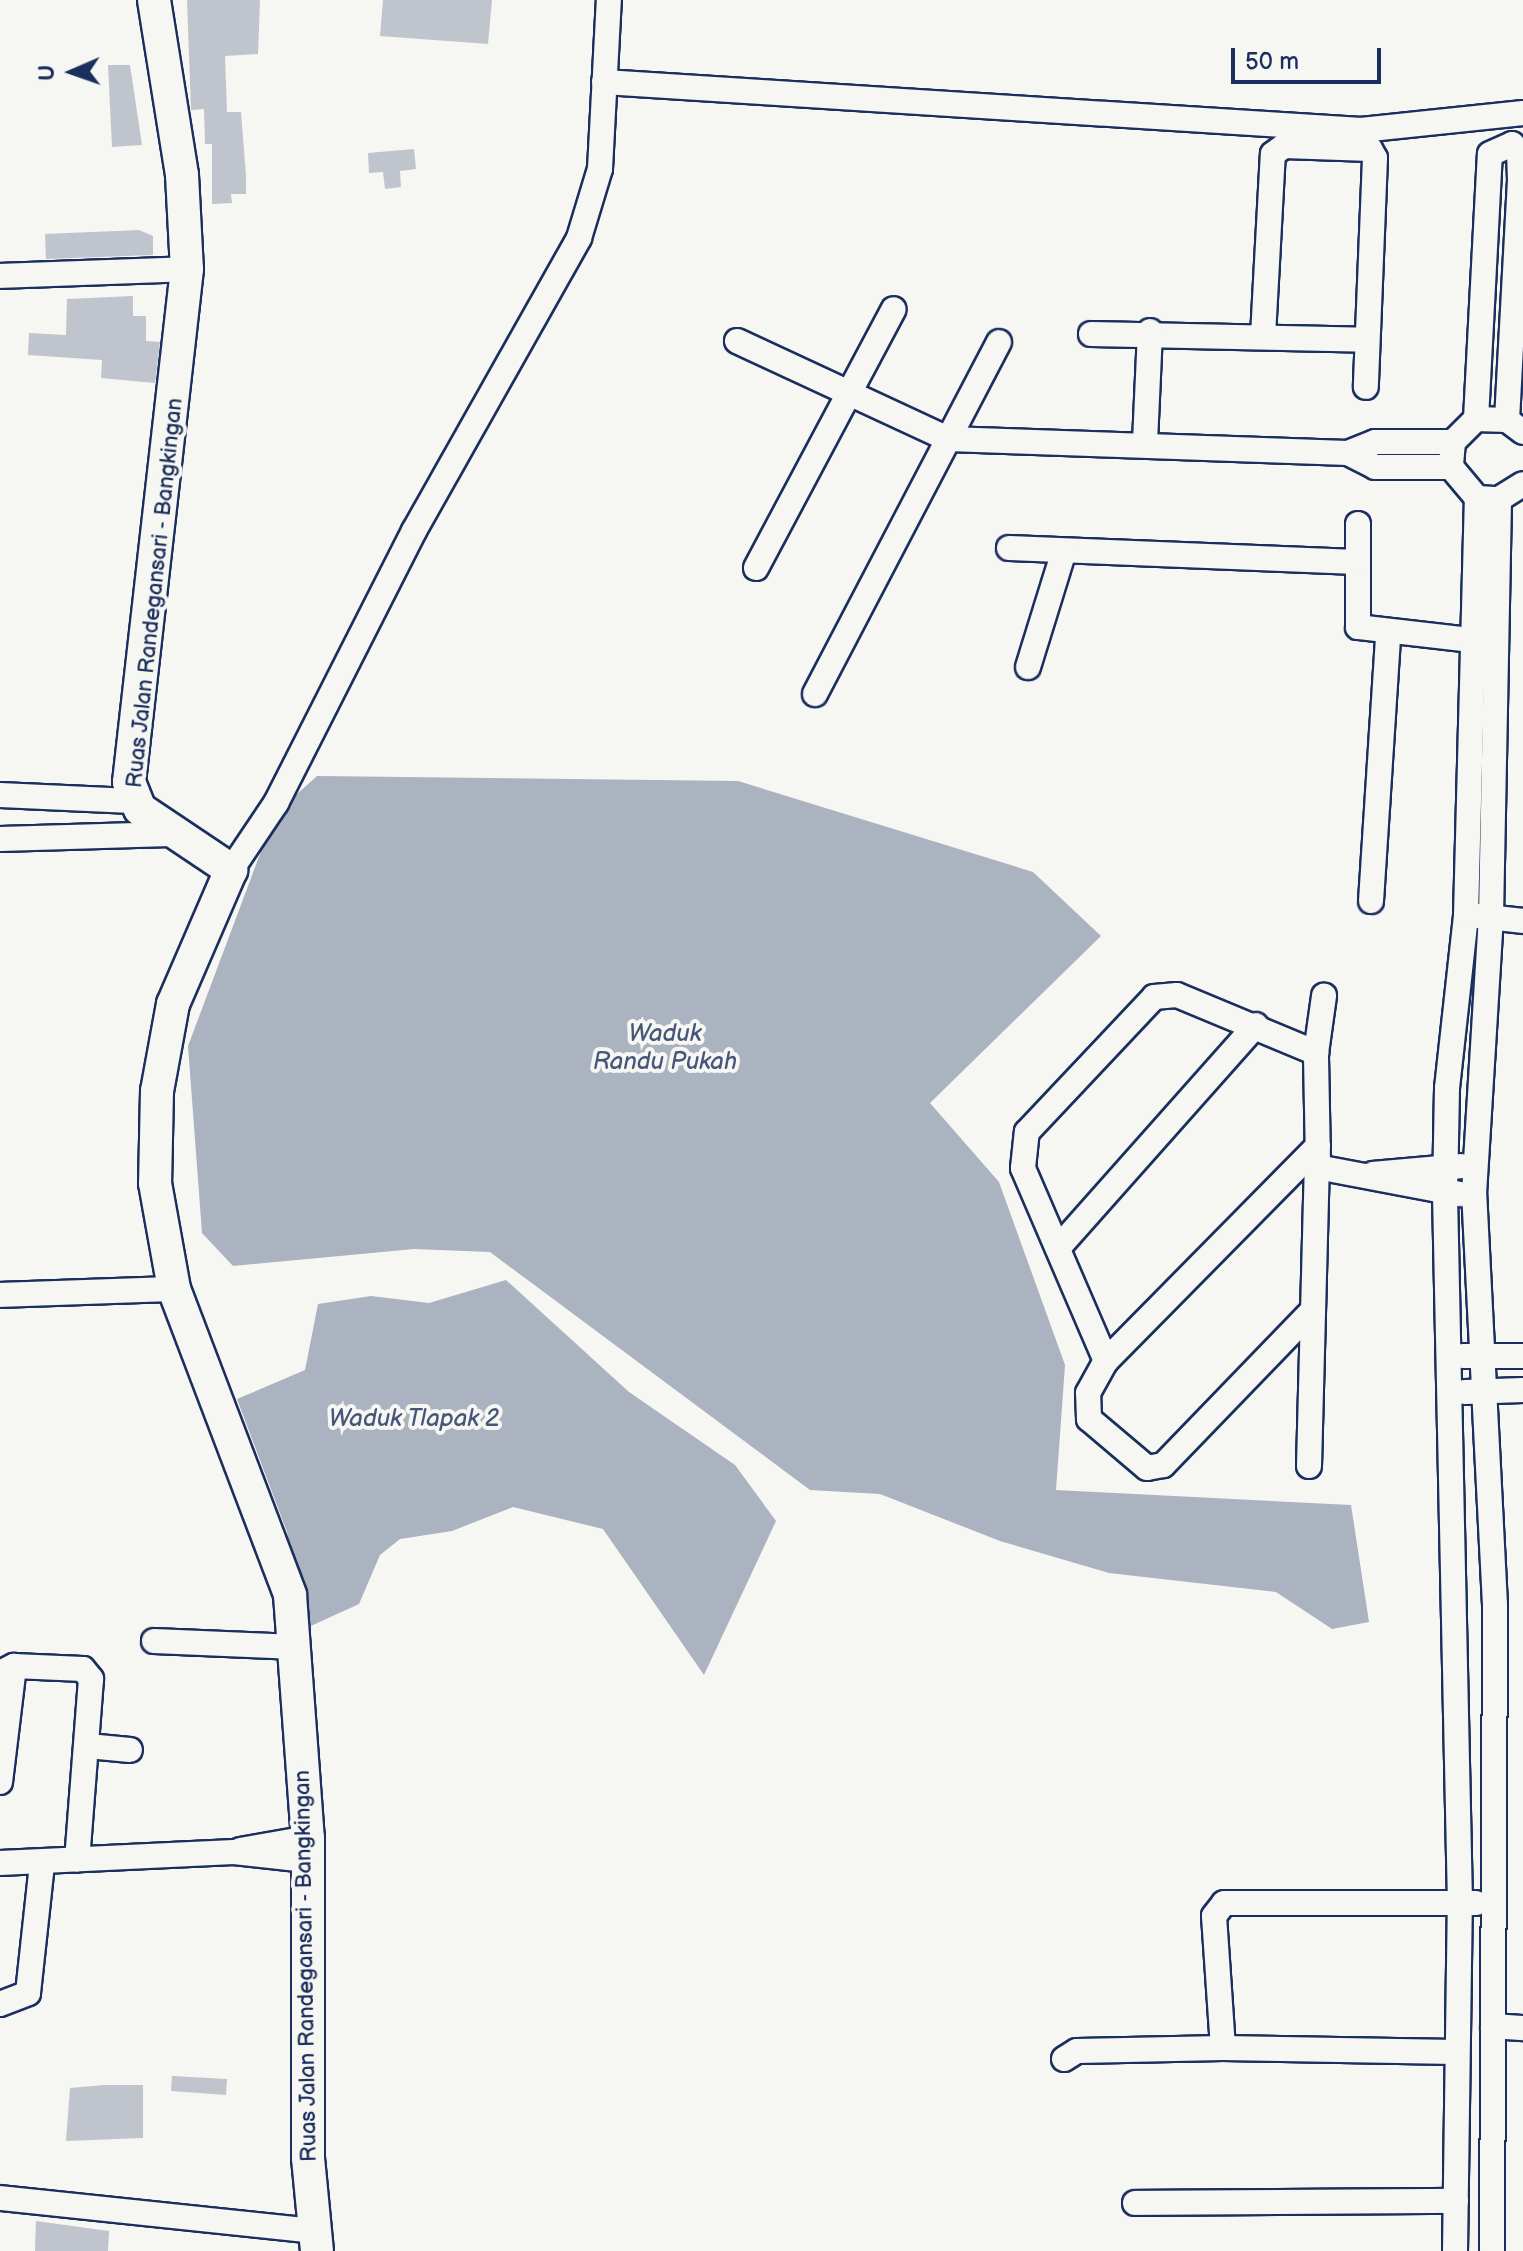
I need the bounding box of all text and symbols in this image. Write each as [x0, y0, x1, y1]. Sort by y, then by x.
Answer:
north arrow [32, 32, 112, 112]
scale bar [1235, 32, 1385, 82]
text: 50 m [1245, 47, 1299, 76]
text: U [34, 65, 61, 81]
street label: Ruas Jalan Randegansari - Bangkingan [121, 395, 189, 791]
water label: Waduk Randu Pukah [593, 1020, 737, 1076]
water label: Waduk Tlapak 2 [328, 1405, 500, 1433]
street label: Ruas Jalan Randegansari - Bangkingan [289, 1768, 323, 2164]

